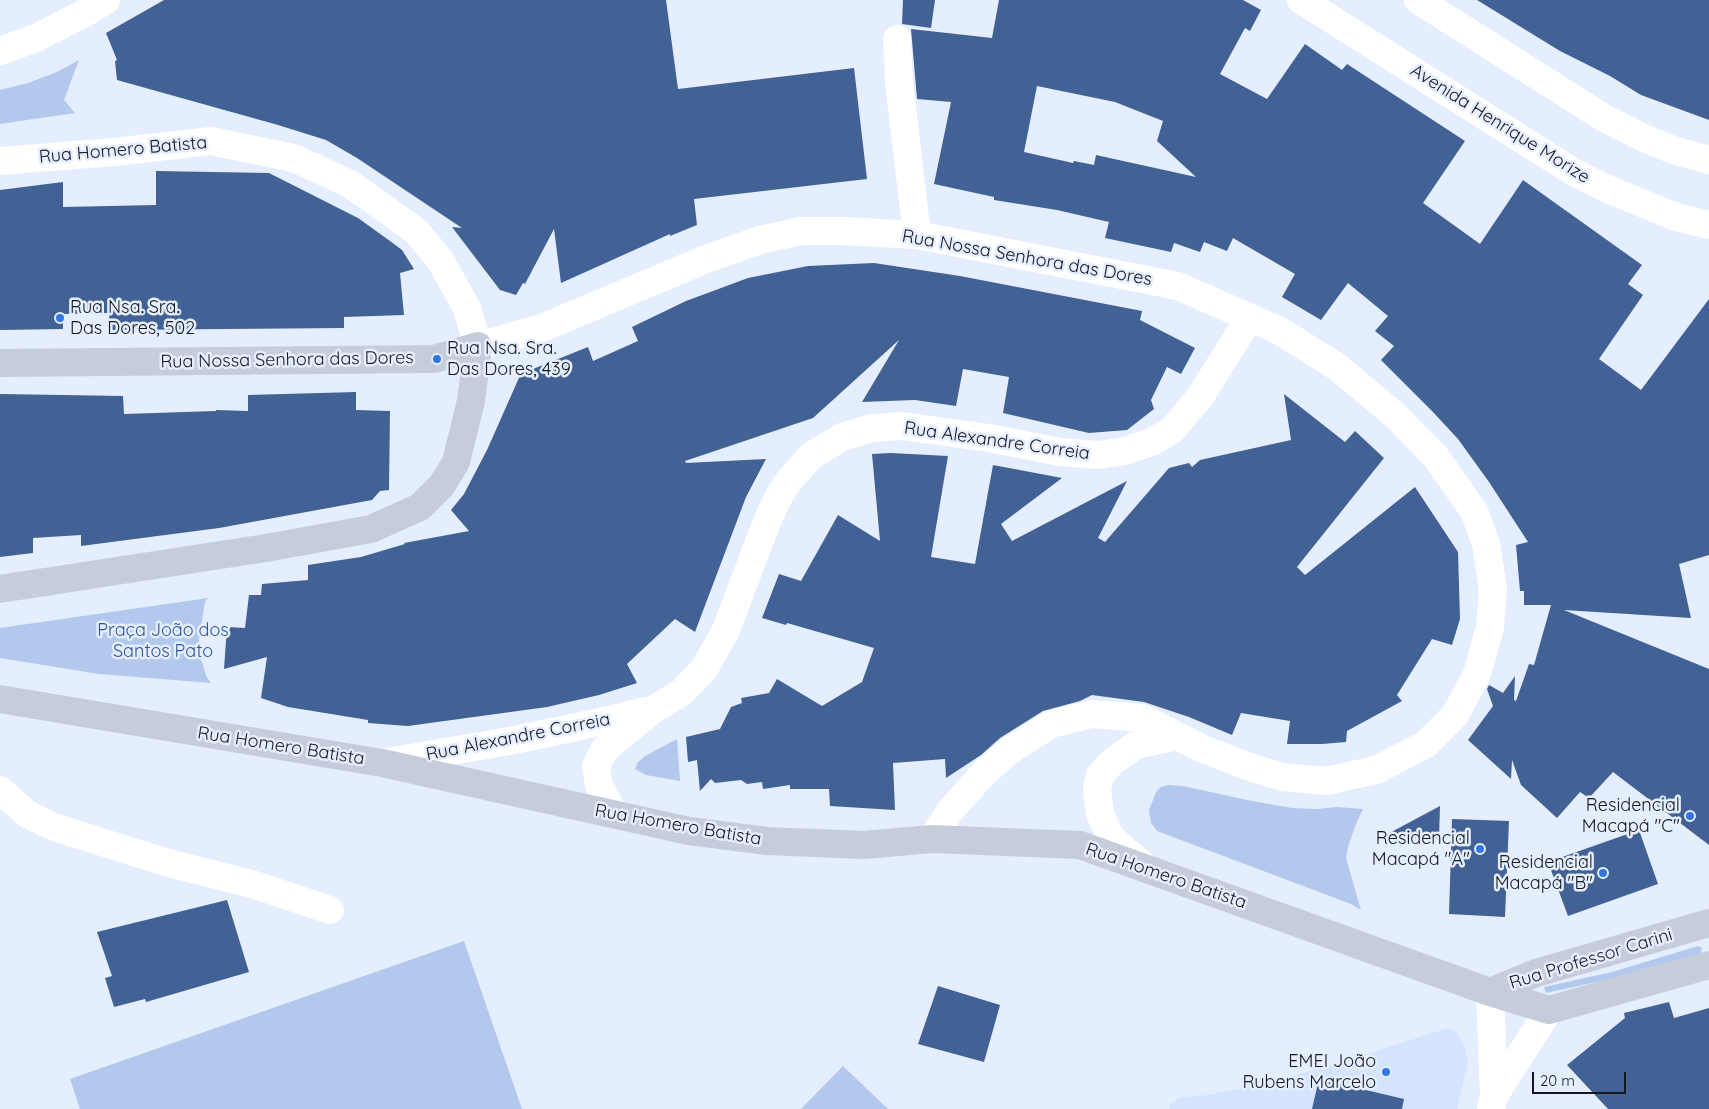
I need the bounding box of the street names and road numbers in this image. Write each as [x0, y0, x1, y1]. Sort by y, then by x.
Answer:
street label: Avenida Henrique Morize [1406, 60, 1594, 188]
street label: Rua Homero Batista [38, 132, 208, 168]
street label: Rua Nossa Senhora das Dores [900, 225, 1154, 291]
street label: Rua Nossa Senhora das Dores [160, 347, 414, 373]
street label: Rua Alexandre Correia [903, 417, 1091, 465]
street label: Rua Alexandre Correia [424, 709, 612, 765]
street label: Rua Homero Batista [196, 722, 366, 770]
street label: Rua Homero Batista [593, 800, 763, 850]
street label: Rua Homero Batista [1083, 838, 1249, 914]
street label: Rua Professor Carini [1507, 924, 1675, 994]

